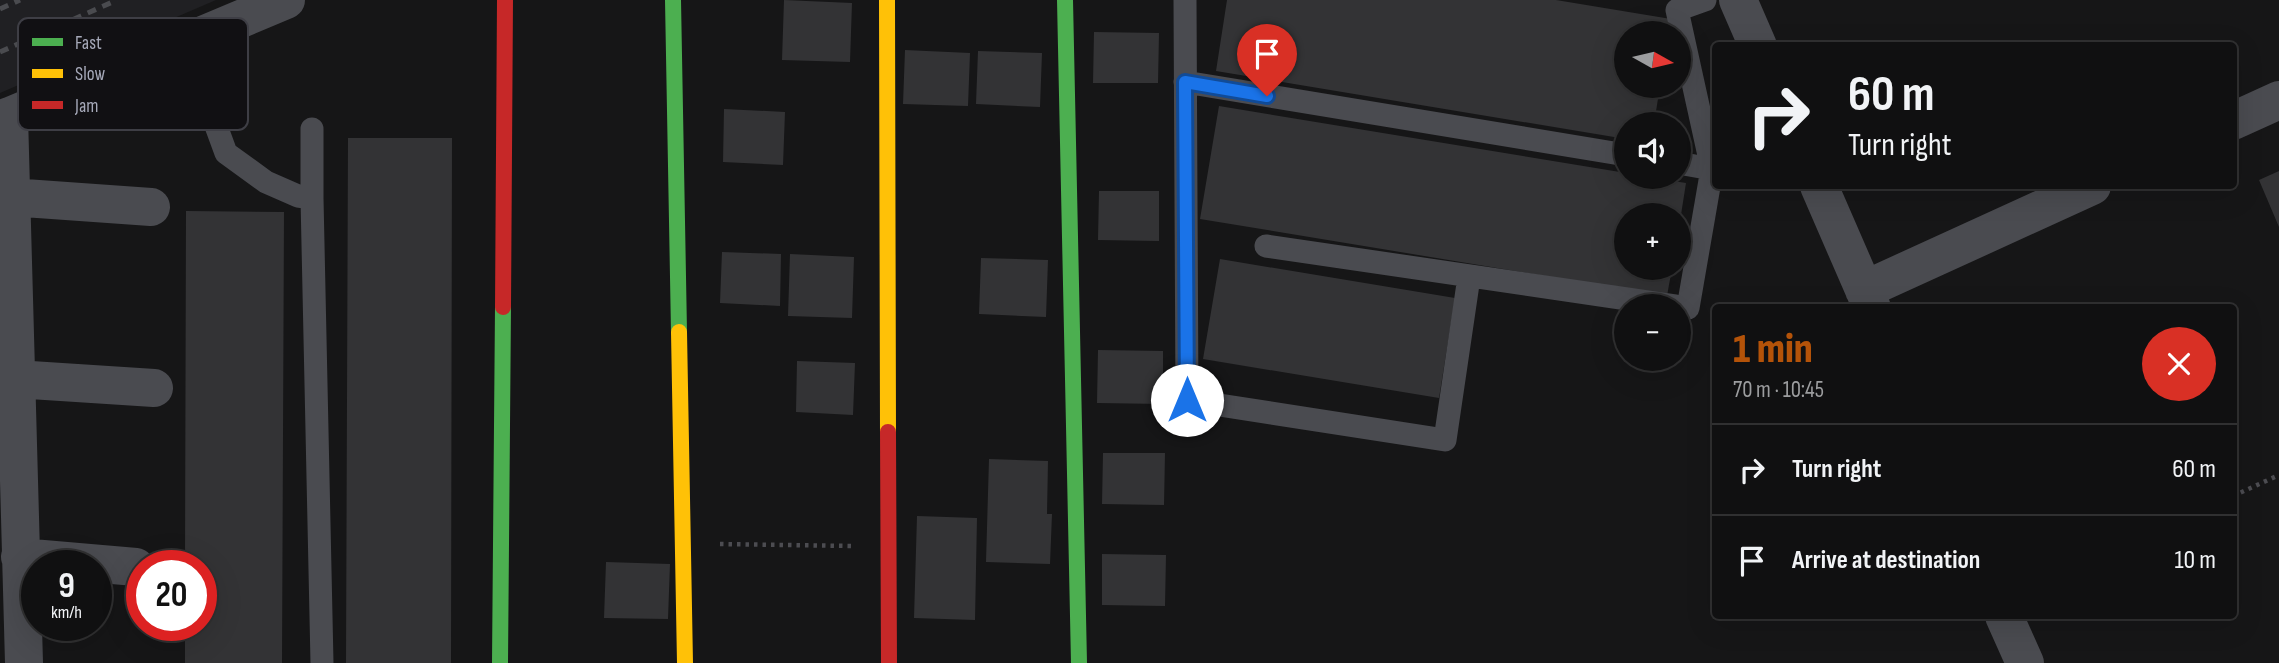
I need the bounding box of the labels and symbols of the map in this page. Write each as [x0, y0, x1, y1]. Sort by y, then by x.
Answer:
legend [18, 18, 248, 130]
north arrow [1614, 21, 1690, 98]
pin [1237, 24, 1297, 96]
text: Fast [75, 32, 102, 55]
text: Slow [75, 63, 105, 86]
text: Jam [74, 95, 98, 118]
position arrow [1150, 363, 1224, 437]
speed limit sign: 20 [126, 550, 217, 641]

